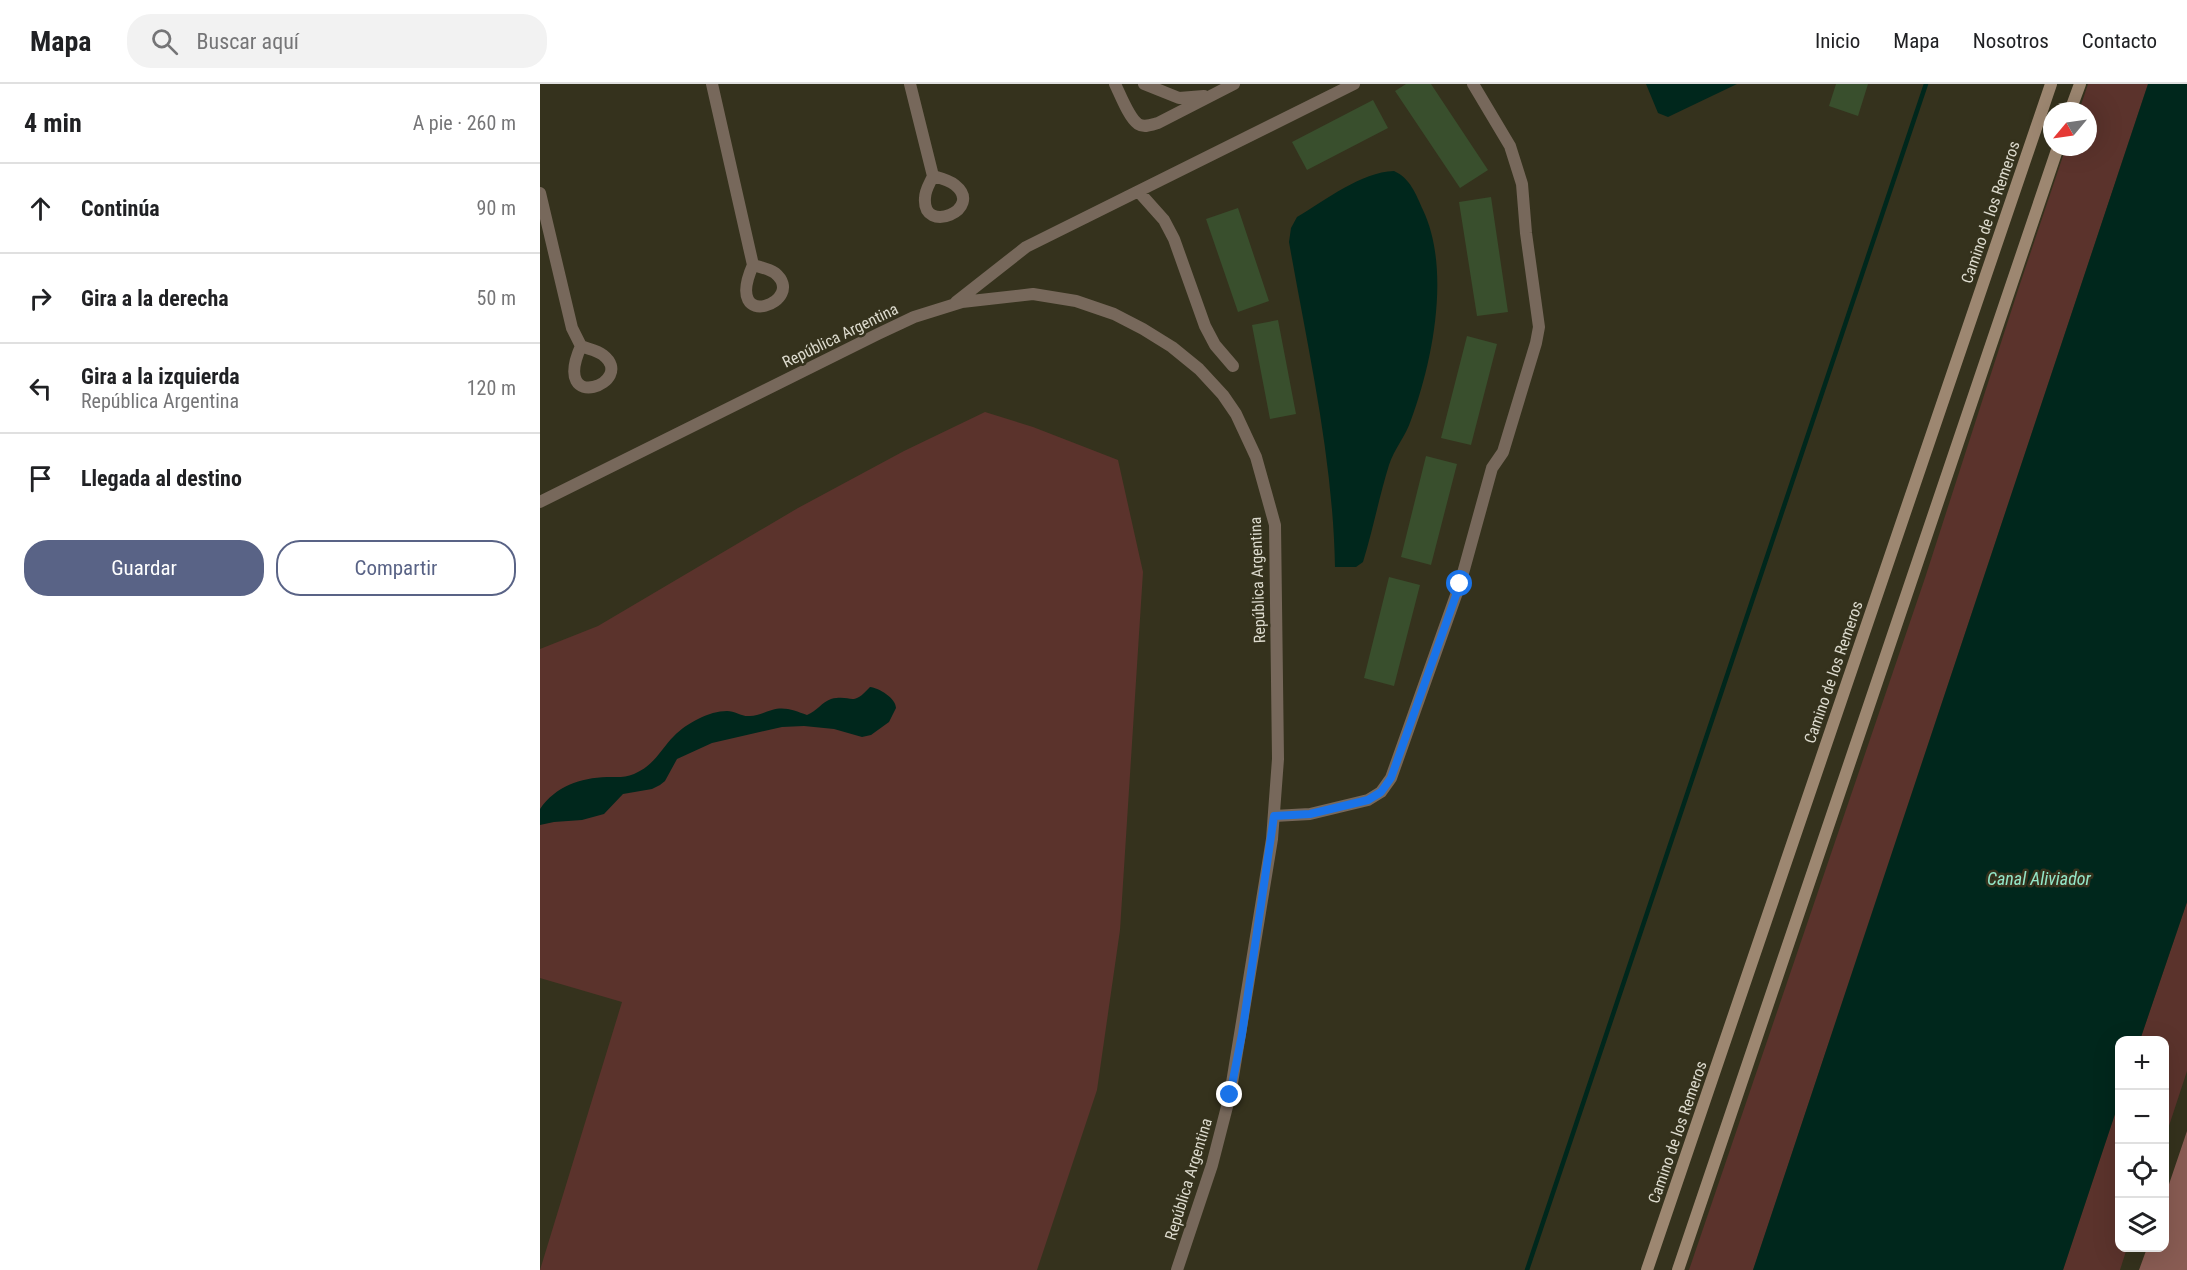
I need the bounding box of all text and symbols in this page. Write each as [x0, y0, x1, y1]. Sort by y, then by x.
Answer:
search box [127, 14, 547, 68]
text: Mapa [30, 25, 91, 58]
icon: search [148, 25, 181, 58]
text: Buscar aquí [196, 29, 299, 54]
text: Inicio [1815, 29, 1860, 53]
text: Mapa [1893, 29, 1940, 53]
text: Nosotros [1973, 29, 2049, 53]
text: Contacto [2082, 29, 2157, 53]
north arrow [2043, 102, 2097, 156]
text: 4 min [24, 108, 82, 138]
text: A pie · 260 m [413, 111, 516, 135]
street label: Camino de los Remeros [1957, 138, 2024, 286]
icon: ahead [24, 192, 57, 225]
text: Continúa [81, 196, 160, 221]
text: 90 m [477, 196, 516, 220]
icon: right [24, 282, 57, 315]
text: Gira a la derecha [81, 286, 229, 311]
text: 50 m [477, 286, 516, 310]
street label: República Argentina [779, 299, 901, 372]
text: Gira a la izquierda [81, 364, 240, 389]
icon: left [24, 372, 57, 405]
text: 120 m [467, 376, 516, 400]
text: República Argentina [81, 389, 239, 413]
icon: arrive [24, 462, 57, 495]
text: Llegada al destino [81, 466, 242, 491]
street label: República Argentina [1246, 516, 1269, 644]
button: Guardar [24, 540, 264, 596]
button: Compartir [276, 540, 516, 596]
route start [1446, 570, 1472, 596]
street label: Camino de los Remeros [1800, 598, 1867, 746]
water label: Canal Aliviador [1987, 868, 2092, 889]
map controls [2115, 1036, 2169, 1252]
button: + [2115, 1036, 2169, 1090]
street label: Camino de los Remeros [1644, 1058, 1711, 1206]
route end [1216, 1081, 1242, 1107]
button: − [2115, 1090, 2169, 1144]
street label: República Argentina [1161, 1116, 1216, 1242]
button: locate [2115, 1144, 2169, 1198]
button: layers [2115, 1198, 2169, 1252]

